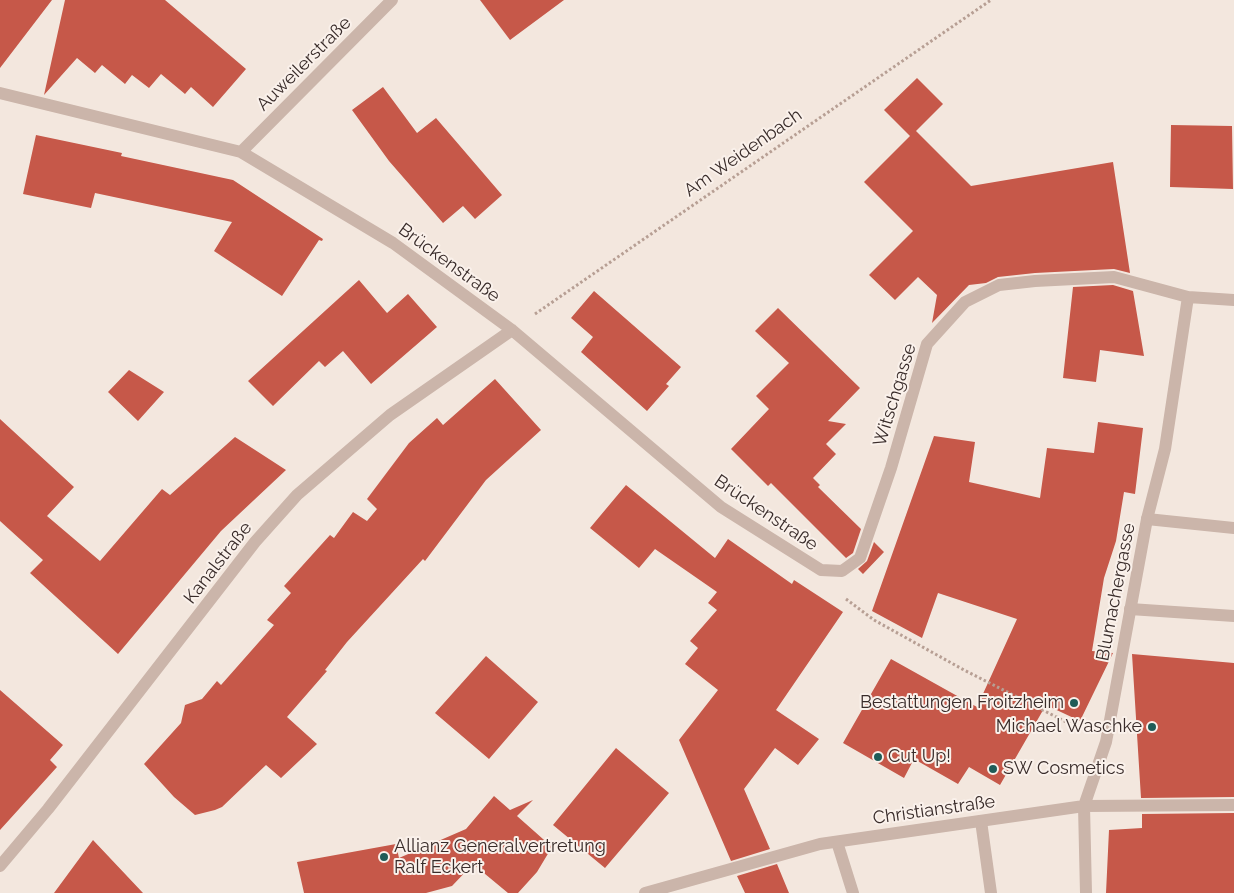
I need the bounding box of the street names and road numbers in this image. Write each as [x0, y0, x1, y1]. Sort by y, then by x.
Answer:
street label: Auweilerstraße [252, 12, 356, 116]
street label: Am Weidenbach [680, 104, 806, 202]
street label: Brückenstraße [394, 219, 504, 307]
street label: Witschgasse [869, 341, 921, 449]
street label: Brückenstraße [710, 470, 822, 556]
street label: Kanalstraße [179, 518, 257, 608]
street label: Blumachergasse [1092, 521, 1140, 663]
street label: Christianstraße [871, 791, 997, 829]

